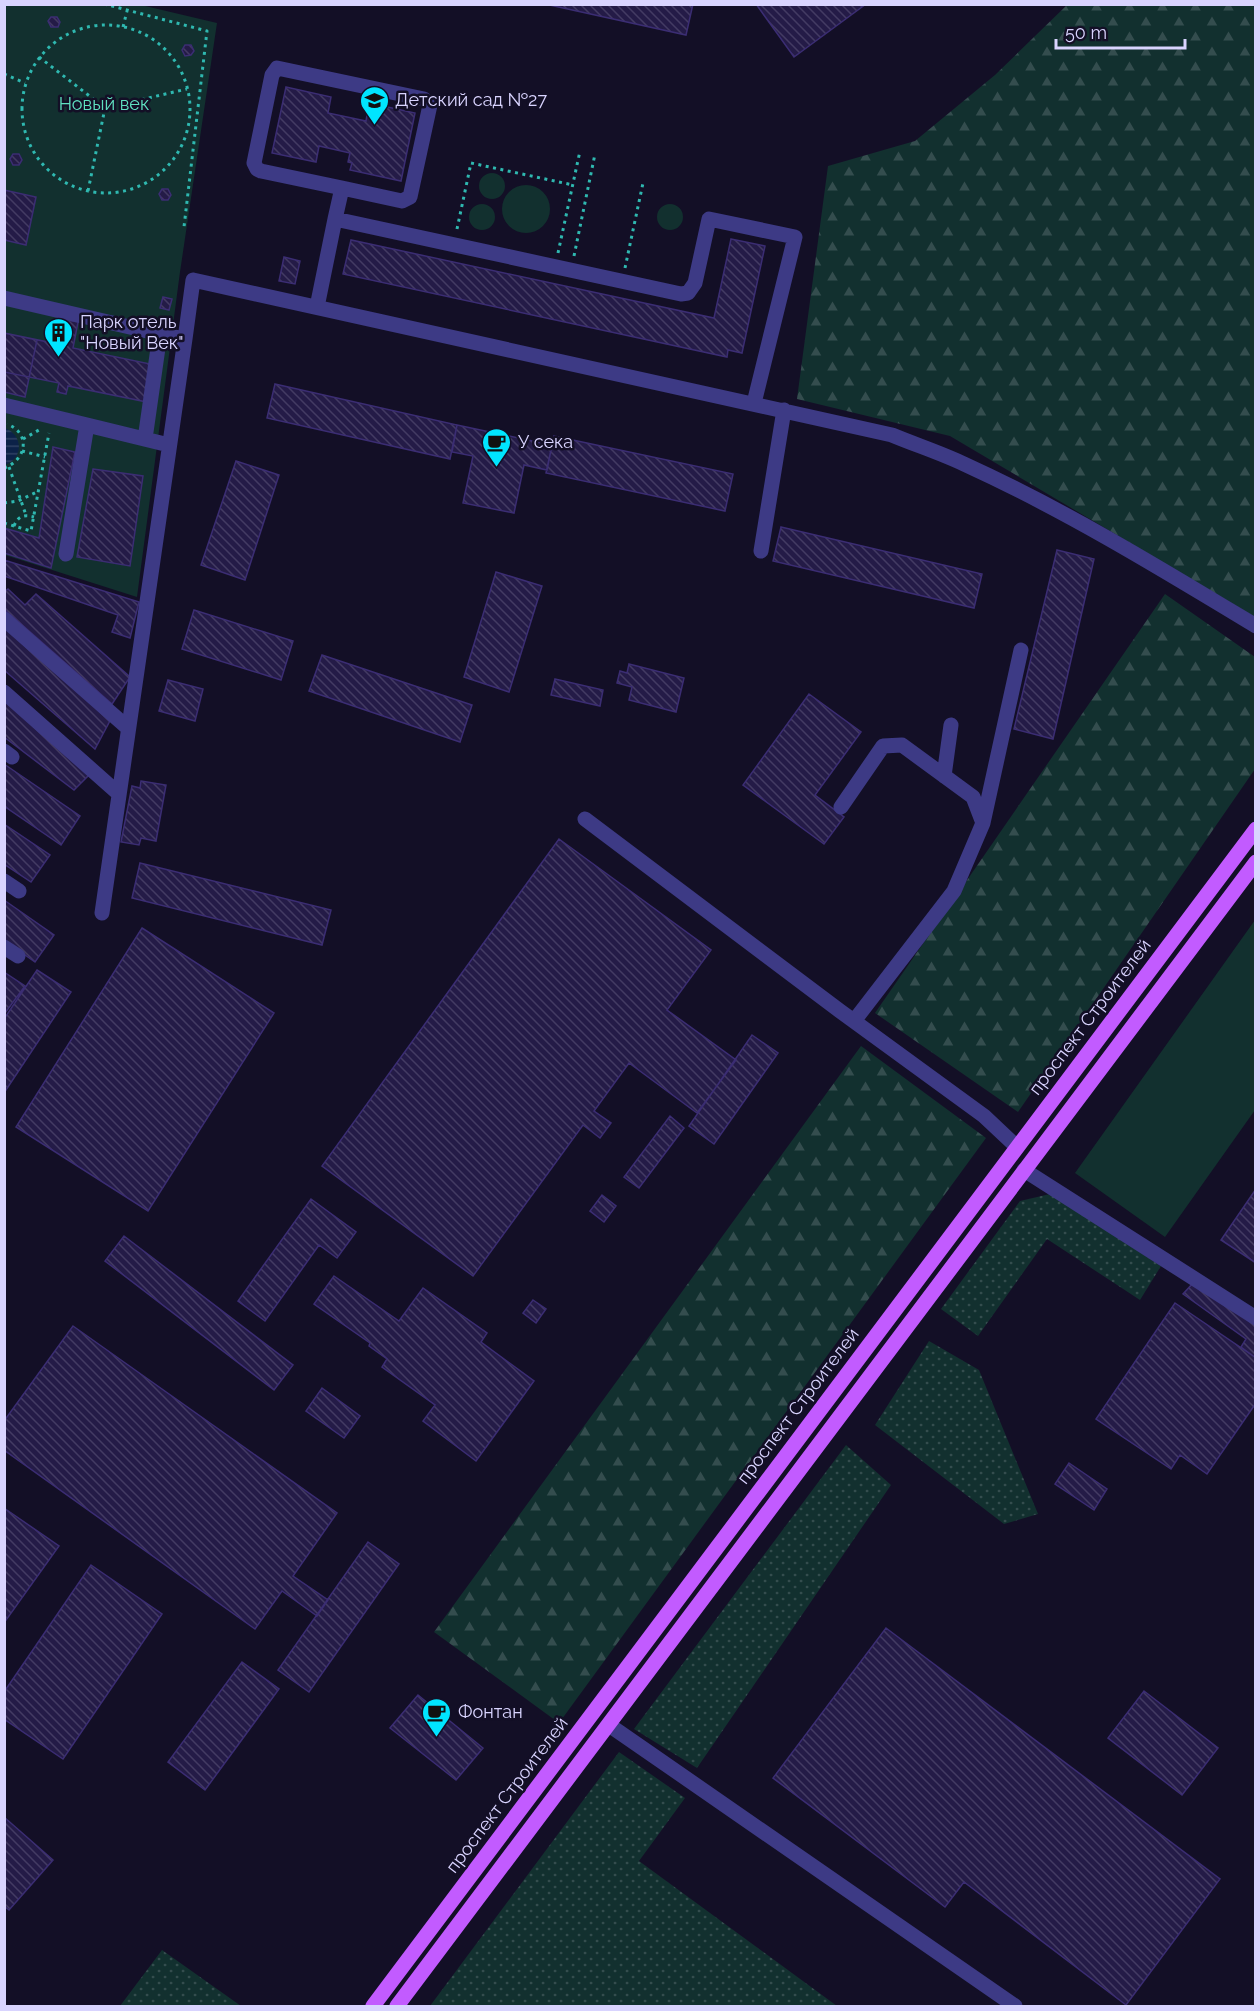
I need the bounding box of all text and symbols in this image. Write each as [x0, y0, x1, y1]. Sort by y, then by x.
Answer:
scale bar [1056, 12, 1185, 50]
text: 50 m [1065, 22, 1107, 43]
school or university icon: Детский сад №27 [358, 84, 390, 126]
place label: Детский сад №27 [395, 89, 547, 110]
park label: Новый век [59, 93, 149, 114]
place label: Парк отель "Новый Век" [80, 311, 183, 353]
building icon: Парк отель "Новый Век" [43, 316, 75, 358]
cafe icon: У сека [481, 426, 513, 468]
place label: У сека [518, 431, 573, 452]
street label: проспект Строителей [1024, 935, 1155, 1099]
street label: проспект Строителей [732, 1324, 863, 1488]
cafe icon: Фонтан [421, 1696, 453, 1738]
place label: Фонтан [458, 1701, 523, 1722]
street label: проспект Строителей [441, 1713, 572, 1877]

